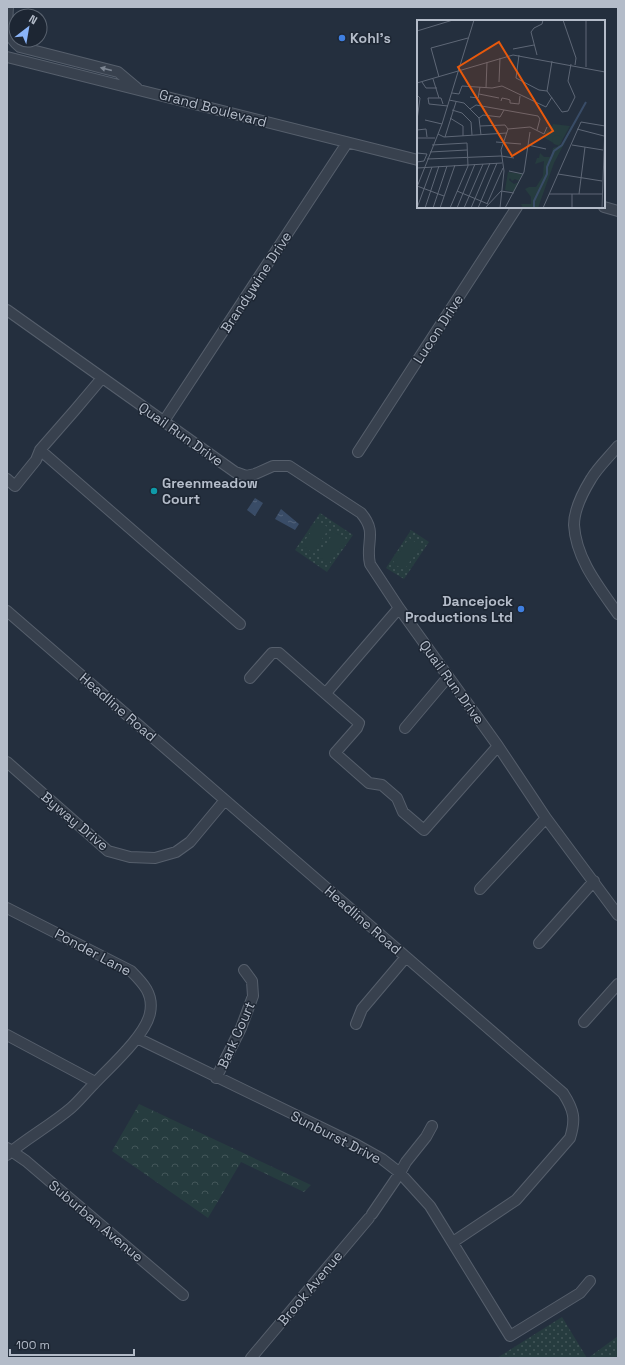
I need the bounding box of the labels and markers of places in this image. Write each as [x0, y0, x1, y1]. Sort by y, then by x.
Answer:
place label: Kohl's [350, 29, 391, 47]
marker: Kohl's [337, 33, 347, 43]
place label: Greenmeadow Court [162, 474, 258, 508]
marker: Greenmeadow Court [149, 486, 159, 496]
place label: Dancejock Productions Ltd [405, 592, 513, 626]
marker: Dancejock Productions Ltd [516, 604, 526, 614]

